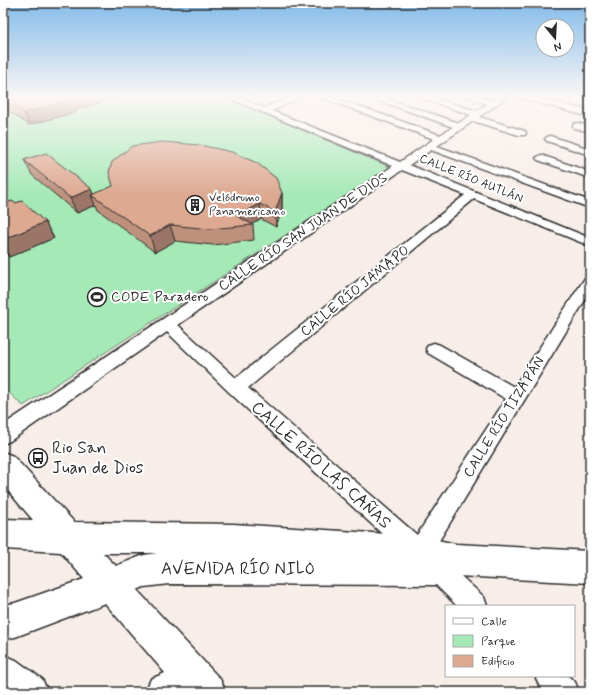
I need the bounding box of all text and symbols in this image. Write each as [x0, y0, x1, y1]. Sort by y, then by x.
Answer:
north arrow [535, 18, 575, 58]
text: N [552, 39, 563, 54]
street label: CALLE RÍO AUTLÁN [417, 151, 525, 207]
street label: CALLE RÍO SAN JUAN DE DIOS [215, 168, 391, 295]
place label: Velódromo Panamericano [209, 190, 286, 220]
building icon: Velódromo Panamericano [184, 194, 206, 216]
street label: CALLE RÍO JAMAPO [297, 241, 413, 341]
sports icon: CODE Paradero [86, 286, 108, 308]
place label: CODE Paradero [111, 288, 208, 306]
street label: CALLE RÍO TIZAPÁN [459, 353, 549, 481]
street label: CALLE RÍO LAS CAÑAS [246, 396, 396, 534]
place label: Rio San Juan de Dios [52, 437, 144, 479]
bus stop icon: Rio San Juan de Dios [27, 447, 49, 469]
street label: AVENIDA RÍO NILO [161, 557, 315, 580]
legend [445, 605, 575, 677]
text: Calle [481, 614, 507, 630]
text: Parque [481, 634, 516, 650]
text: Edificio [481, 654, 515, 670]

